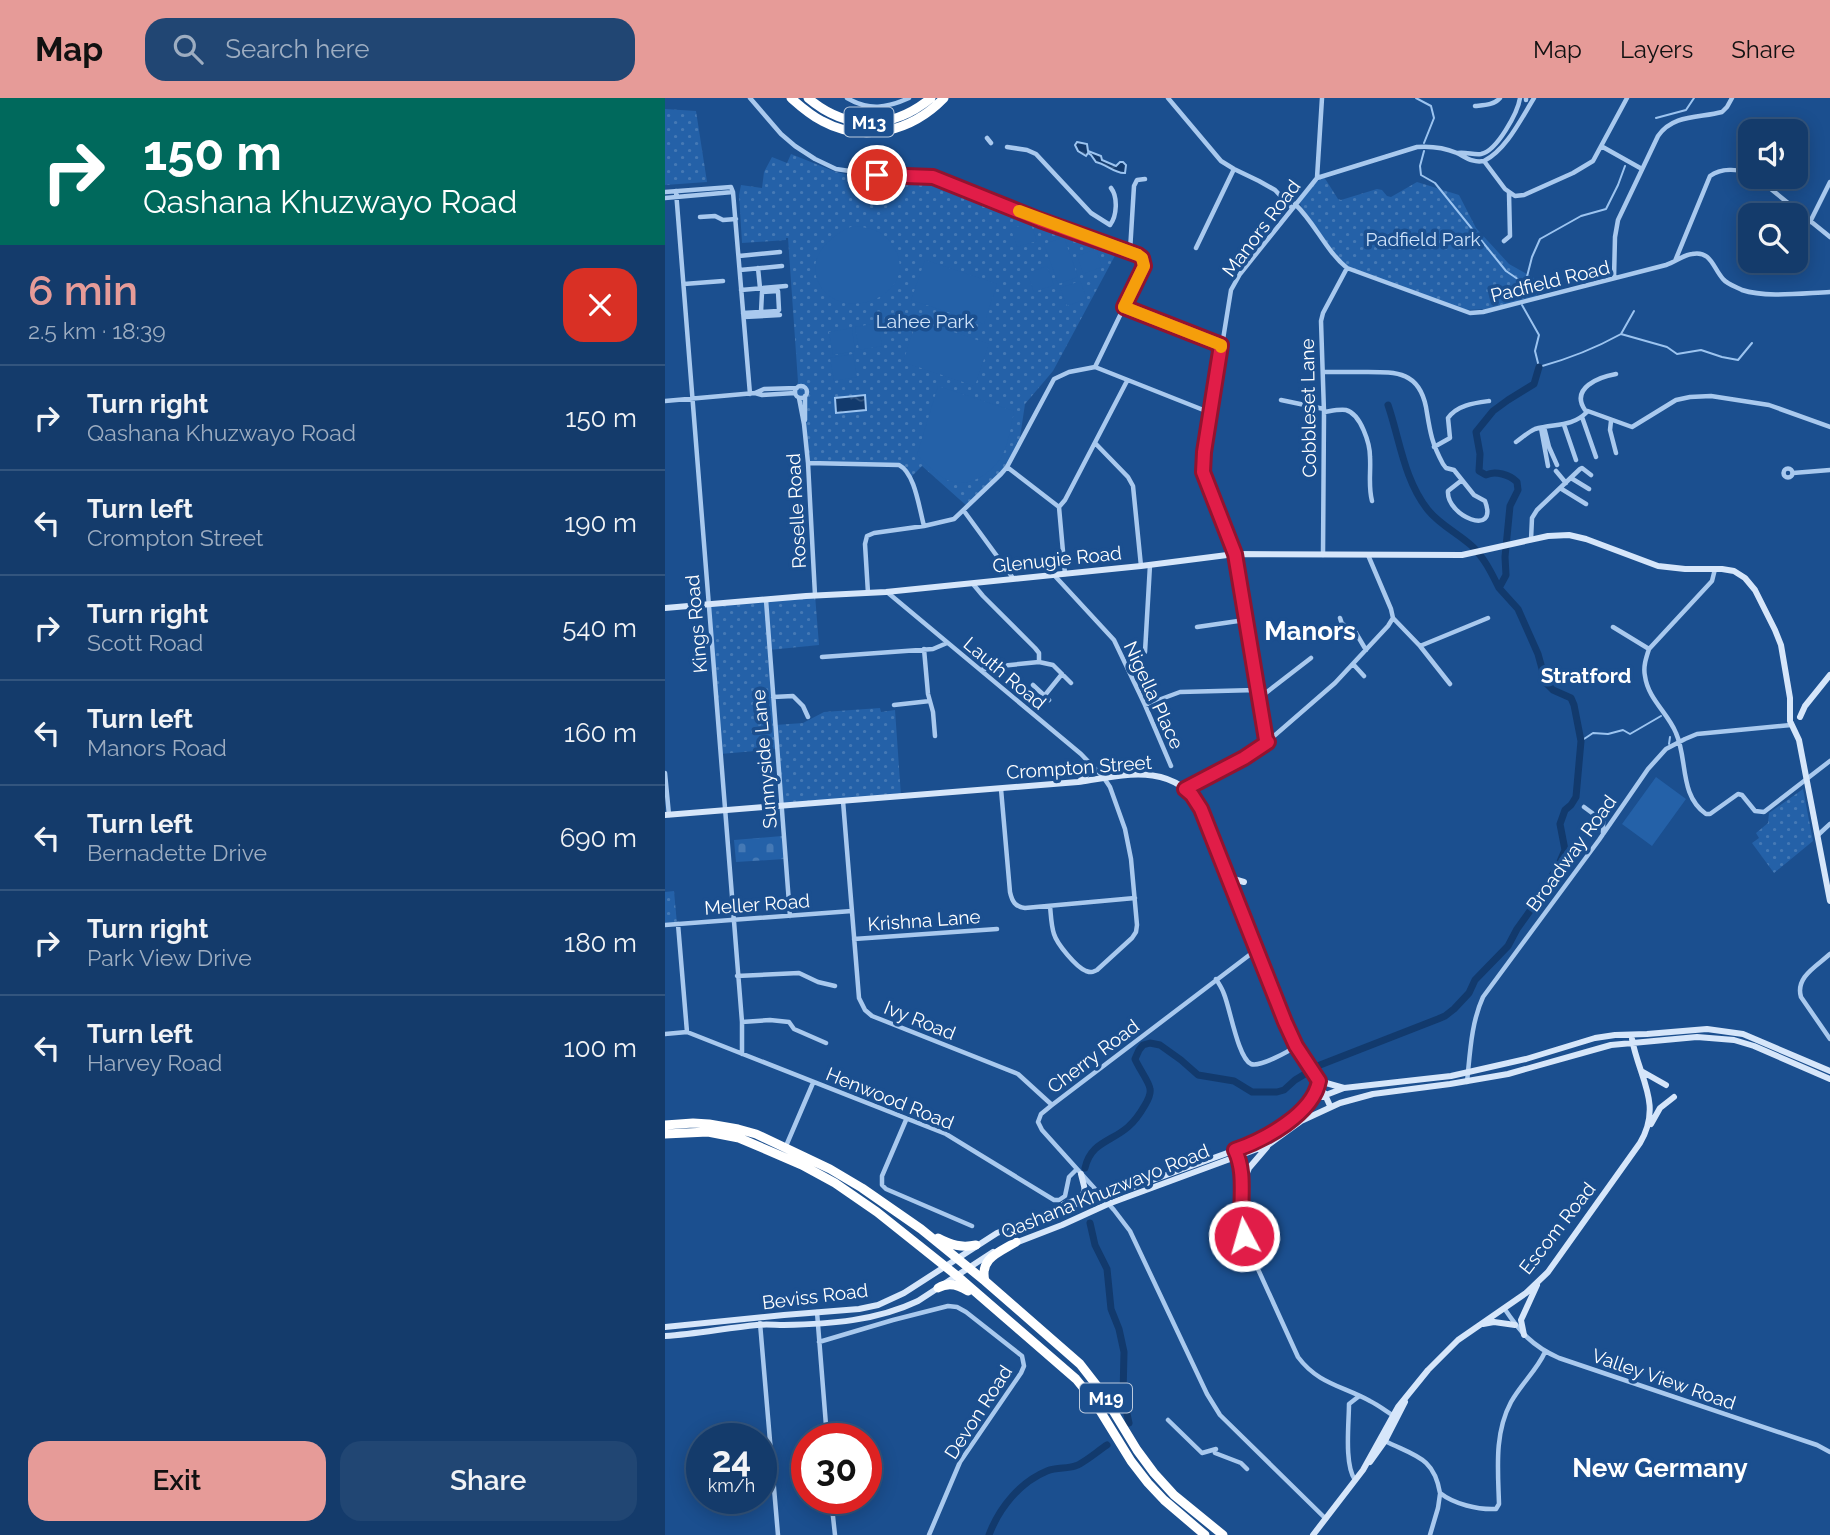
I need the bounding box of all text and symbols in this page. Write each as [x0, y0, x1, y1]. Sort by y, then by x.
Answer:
search box [145, 18, 635, 81]
text: Map [35, 30, 103, 69]
icon: search [169, 30, 207, 68]
text: Search here [225, 34, 370, 64]
text: Map [1533, 35, 1582, 64]
text: Layers [1620, 35, 1693, 64]
text: Share [1731, 35, 1795, 64]
road number: M13 [845, 107, 893, 136]
map controls [1738, 119, 1808, 273]
button: sound [1738, 119, 1808, 189]
text: 150 m [143, 124, 282, 181]
icon: right [28, 126, 119, 217]
pin [847, 145, 907, 205]
icon: arrive [858, 156, 896, 194]
street label: Manors Road [1217, 175, 1305, 281]
text: Qashana Khuzwayo Road [143, 183, 517, 220]
button: search [1738, 203, 1808, 273]
park label: Padfield Park [1365, 228, 1481, 250]
street label: Padfield Road [1488, 256, 1612, 306]
text: 6 min [28, 266, 138, 315]
button: close [563, 268, 637, 342]
park label: Lahee Park [876, 310, 974, 332]
text: 2.5 km · 18:39 [28, 317, 166, 344]
street label: Cobbleset Lane [1296, 338, 1320, 478]
text: Turn right [87, 389, 208, 419]
icon: right [28, 399, 66, 437]
text: 150 m [565, 403, 637, 433]
text: Qashana Khuzwayo Road [87, 419, 356, 446]
street label: Roselle Road [782, 453, 810, 569]
text: Turn left [87, 494, 193, 524]
icon: left [28, 504, 66, 542]
text: 190 m [564, 508, 637, 538]
text: Crompton Street [87, 524, 264, 551]
street label: Glenugie Road [991, 541, 1123, 577]
street label: Kings Road [681, 574, 711, 674]
text: Turn right [87, 599, 208, 629]
icon: right [28, 609, 66, 647]
text: 540 m [562, 613, 637, 643]
district label: Manors [1264, 616, 1356, 646]
text: Scott Road [87, 629, 203, 656]
street label: Lauth Road [959, 632, 1051, 714]
street label: Nigella Place [1120, 638, 1188, 752]
district label: Stratford [1541, 663, 1631, 688]
street label: Sunnyside Lane [747, 688, 781, 830]
text: Turn left [87, 704, 193, 734]
icon: left [28, 714, 66, 752]
text: 160 m [564, 718, 637, 748]
text: Manors Road [87, 734, 227, 761]
street label: Crompton Street [1005, 751, 1153, 783]
street label: Broadway Road [1522, 791, 1620, 915]
text: Turn left [87, 809, 193, 839]
icon: left [28, 819, 66, 857]
text: 690 m [560, 823, 637, 853]
text: Bernadette Drive [87, 839, 267, 866]
street label: Meller Road [703, 889, 811, 919]
street label: Krishna Lane [867, 905, 981, 935]
text: Turn right [87, 914, 208, 944]
icon: right [28, 924, 66, 962]
text: 180 m [564, 928, 637, 958]
text: Park View Drive [87, 944, 252, 971]
street label: Ivy Road [881, 996, 959, 1044]
street label: Cherry Road [1043, 1014, 1143, 1098]
text: Turn left [87, 1019, 193, 1049]
icon: left [28, 1029, 66, 1067]
text: 100 m [564, 1033, 637, 1063]
text: Harvey Road [87, 1049, 222, 1076]
street label: Henwood Road [823, 1062, 957, 1134]
street label: Qashana Khuzwayo Road [998, 1139, 1212, 1243]
street label: Escom Road [1514, 1178, 1600, 1278]
position arrow [1207, 1199, 1281, 1273]
street label: Beviss Road [761, 1279, 869, 1313]
street label: Valley View Road [1589, 1344, 1739, 1414]
street label: Devon Road [940, 1361, 1016, 1463]
road number: M19 [1080, 1384, 1132, 1413]
speed limit sign: 30 [791, 1423, 882, 1514]
text: 24 [712, 1439, 751, 1480]
button: Exit [28, 1441, 326, 1521]
button: Share [340, 1441, 637, 1521]
district label: New Germany [1572, 1453, 1748, 1483]
text: km/h [708, 1475, 755, 1496]

